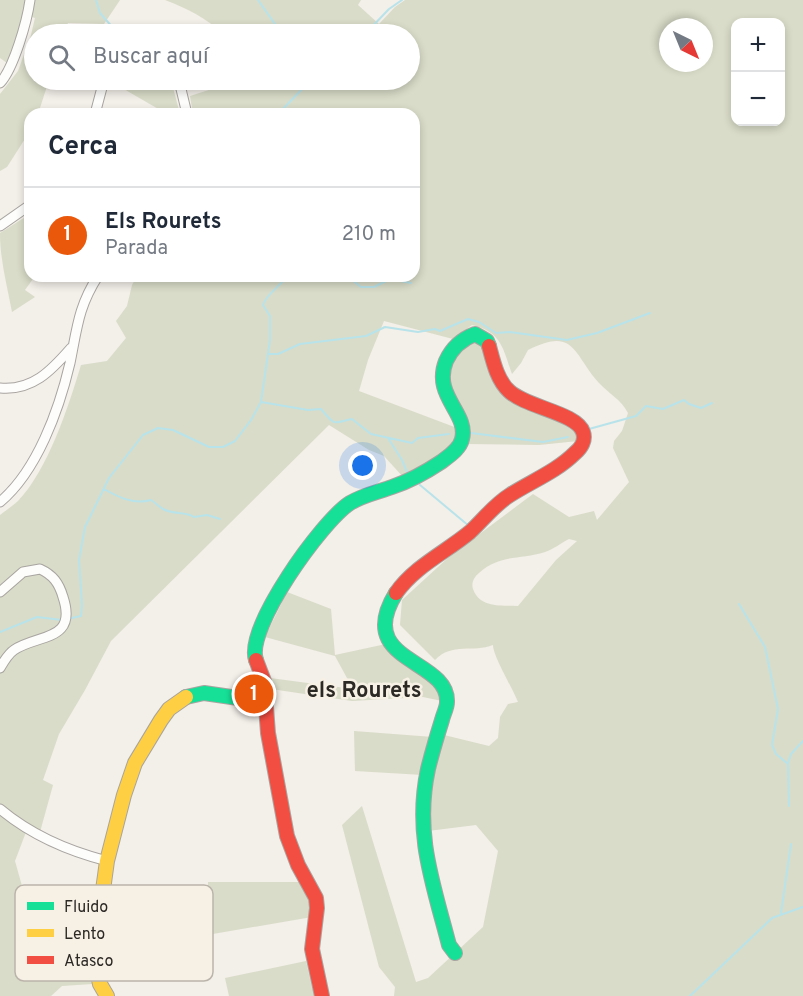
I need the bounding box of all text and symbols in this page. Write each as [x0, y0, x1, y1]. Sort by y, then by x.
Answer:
north arrow [659, 18, 713, 72]
map controls [731, 18, 785, 126]
button: + [731, 18, 785, 72]
search box [24, 24, 420, 90]
icon: search [45, 41, 78, 74]
text: Buscar aquí [93, 44, 209, 71]
button: − [731, 72, 785, 126]
text: Cerca [48, 131, 118, 164]
text: Els Rourets [105, 209, 221, 236]
text: 1 [64, 222, 72, 248]
text: 210 m [342, 222, 396, 248]
text: Parada [105, 236, 168, 262]
your location [348, 451, 377, 480]
pin: 1 [234, 672, 274, 716]
district label: els Rourets [307, 678, 422, 705]
legend [15, 885, 213, 981]
text: Fluido [64, 898, 108, 918]
text: Lento [64, 925, 105, 945]
text: Atasco [64, 952, 113, 972]

